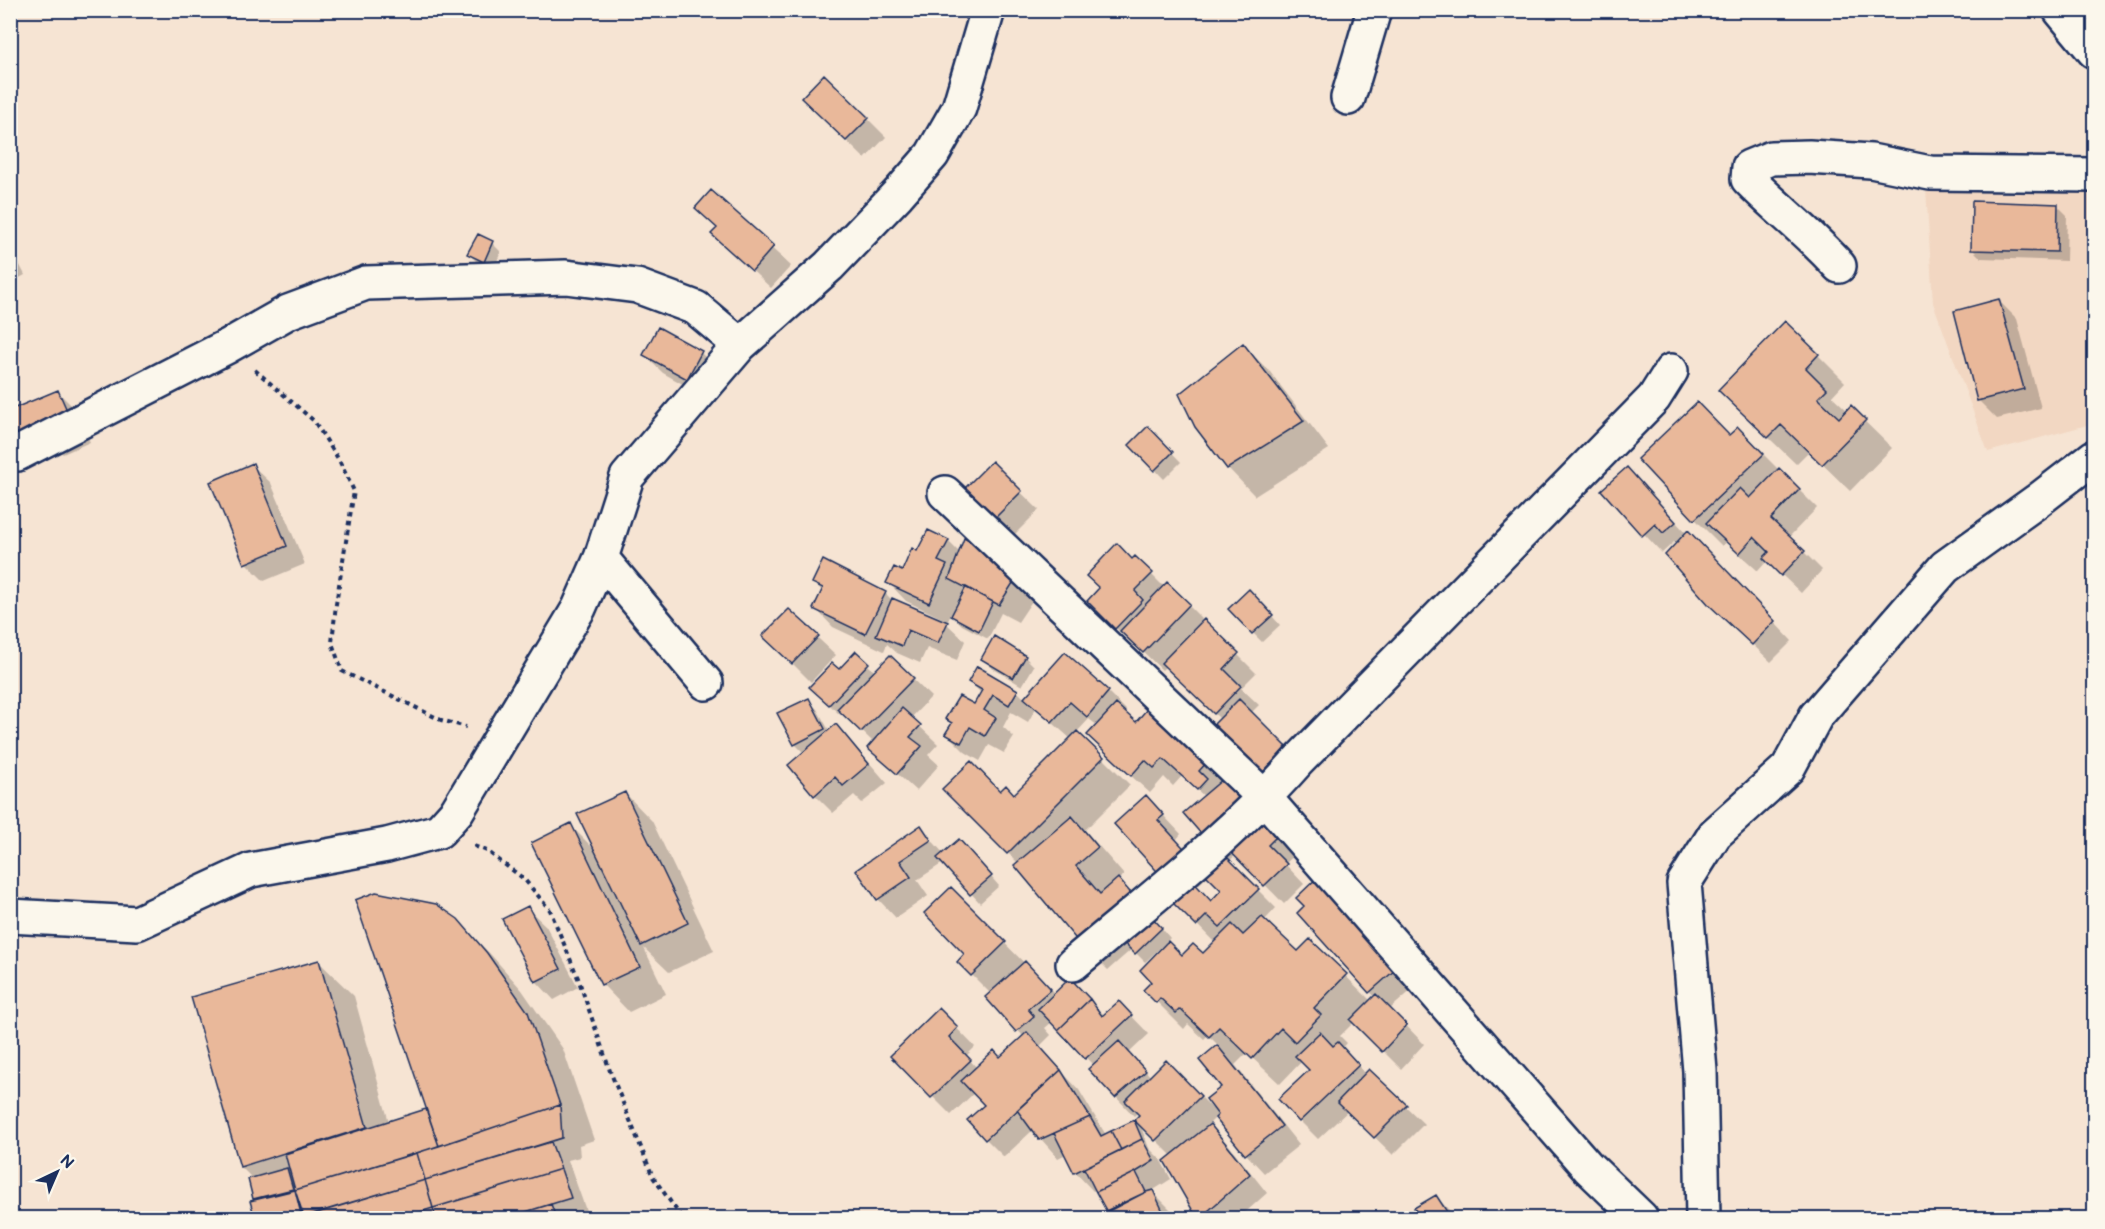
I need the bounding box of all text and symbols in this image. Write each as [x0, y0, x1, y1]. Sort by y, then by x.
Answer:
north arrow [27, 1142, 87, 1202]
text: N [55, 1151, 77, 1173]

